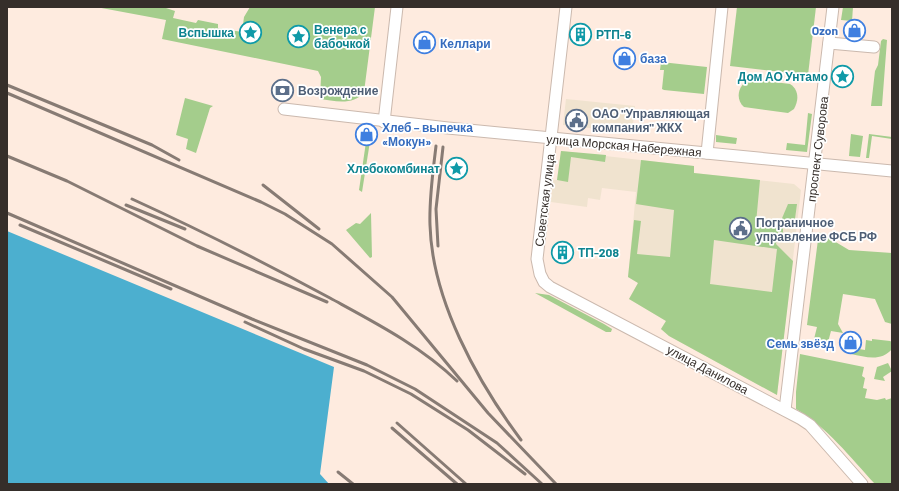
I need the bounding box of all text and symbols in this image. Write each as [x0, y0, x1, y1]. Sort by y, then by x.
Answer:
shop icon: Ozon [841, 17, 867, 43]
place icon: Вспышка [237, 19, 263, 45]
building icon: РТП-6 [568, 21, 594, 47]
place label: Венера с бабочкой [314, 22, 370, 50]
place icon: Венера с бабочкой [285, 23, 311, 49]
place label: Ozon [812, 23, 838, 37]
place label: Вспышка [178, 25, 234, 39]
place label: РТП-6 [596, 27, 632, 41]
shop icon: Келлари [411, 30, 437, 56]
place label: Келлари [440, 36, 491, 51]
shop icon: база [611, 45, 637, 71]
place label: база [640, 51, 667, 65]
place icon: Дом АО Унтамо [830, 63, 856, 89]
place label: Дом АО Унтамо [738, 69, 828, 84]
bank icon: Возрождение [270, 77, 296, 103]
place label: Возрождение [298, 83, 379, 98]
street label: проспект Суворова [804, 95, 831, 203]
place label: ОАО "Управляющая компания" ЖКХ [592, 106, 710, 134]
public building icon: ОАО "Управляющая компания" ЖКХ [564, 107, 590, 133]
place label: Хлеб – выпечка «Мокун» [382, 120, 473, 149]
shop icon: Хлеб – выпечка «Мокун» [354, 121, 380, 147]
street label: улица Морская Набережная [546, 131, 702, 160]
street label: Советская улица [531, 153, 558, 247]
place icon: Хлебокомбинат [443, 155, 469, 181]
place label: Хлебокомбинат [347, 161, 440, 175]
place label: Пограничное управление ФСБ РФ [756, 215, 877, 244]
public building icon: Пограничное управление ФСБ РФ [728, 216, 754, 242]
building icon: ТП-208 [550, 239, 576, 265]
place label: ТП-208 [578, 245, 619, 259]
shop icon: Семь звёзд [837, 330, 863, 356]
place label: Семь звёзд [767, 336, 834, 351]
street label: улица Данилова [664, 342, 751, 397]

